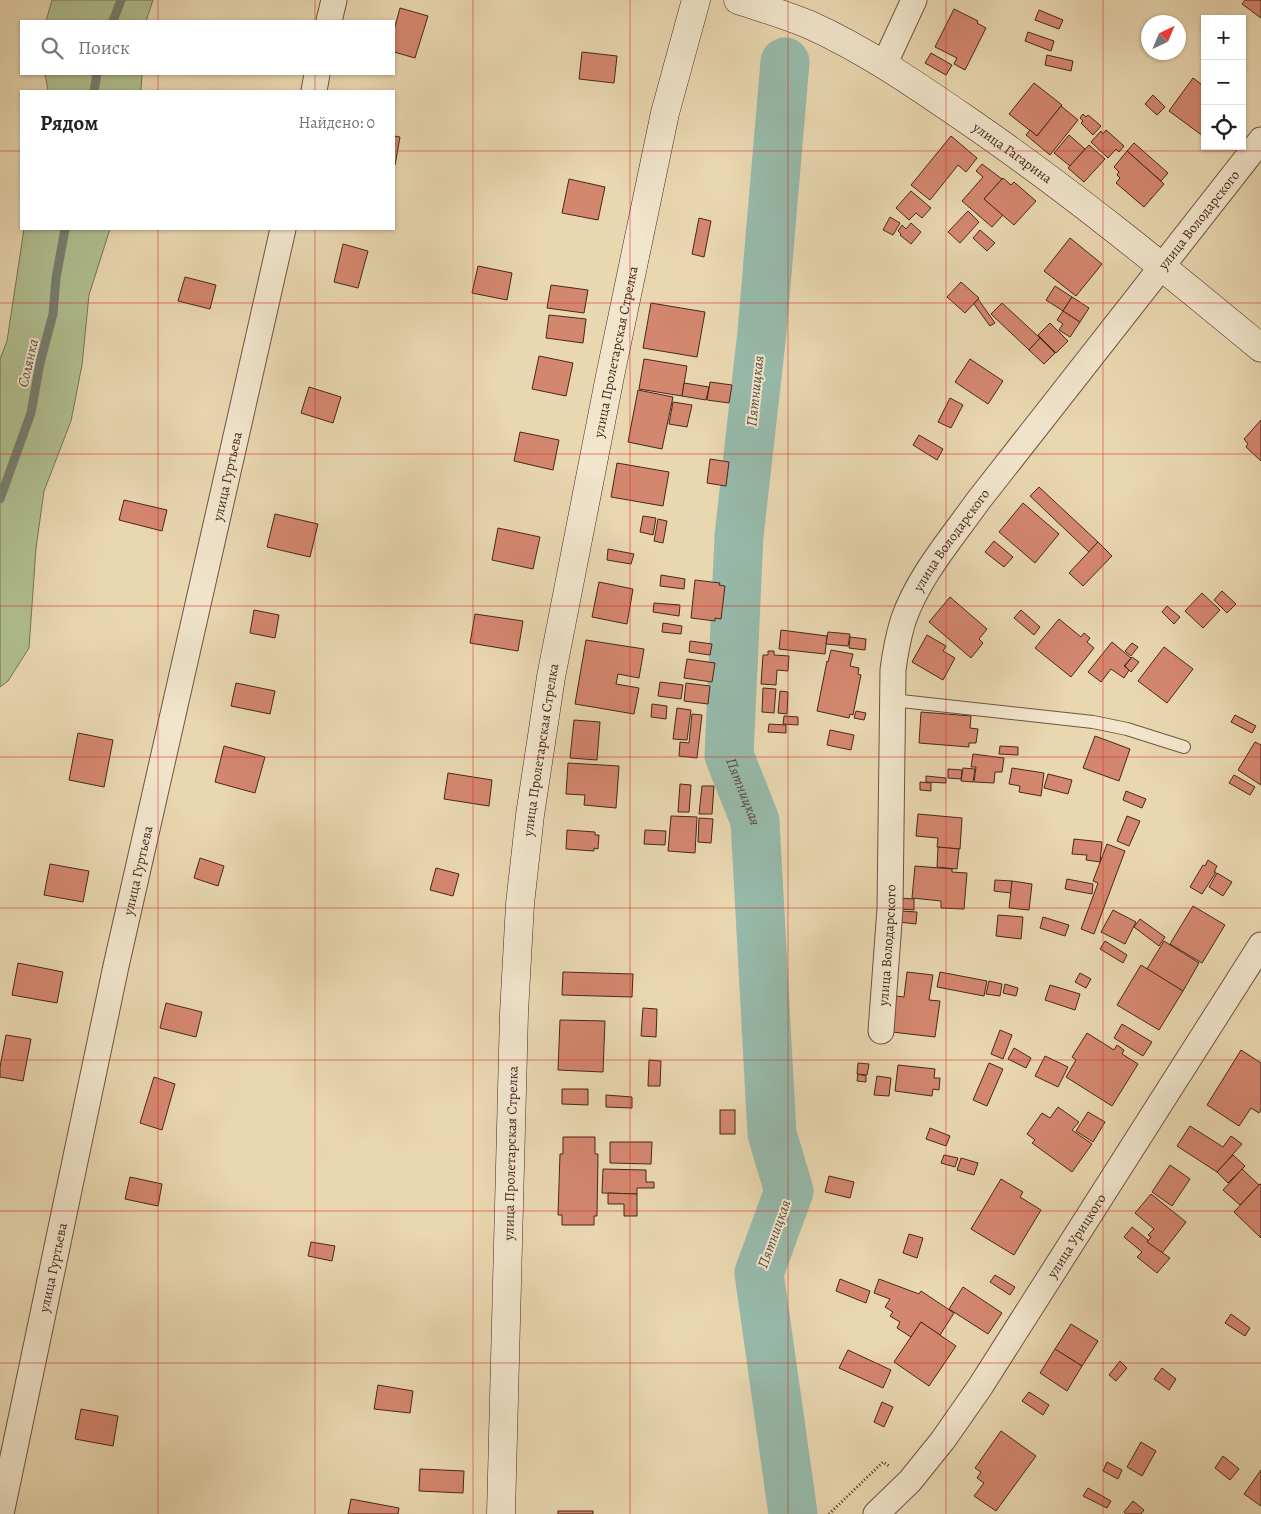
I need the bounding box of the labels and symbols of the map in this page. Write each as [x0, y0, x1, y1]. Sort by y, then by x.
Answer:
north arrow [1141, 15, 1186, 60]
street label: улица Гагарина [968, 117, 1056, 188]
street label: улица Володарского [1153, 166, 1244, 274]
street label: улица Пролетарская Стрелка [589, 264, 643, 440]
water label: Солянка [13, 337, 43, 389]
water label: Пятницкая [741, 354, 769, 428]
street label: улица Гуртьева [208, 429, 247, 524]
street label: улица Володарского [908, 485, 994, 596]
street label: улица Пролетарская Стрелка [519, 661, 564, 838]
water label: Пятницкая [721, 755, 765, 826]
street label: улица Гуртьева [119, 823, 158, 918]
street label: улица Володарского [874, 884, 900, 1008]
street label: улица Пролетарская Стрелка [499, 1065, 523, 1242]
street label: улица Урицкого [1042, 1190, 1111, 1283]
water label: Пятницкая [752, 1197, 796, 1271]
street label: улица Гуртьева [34, 1220, 72, 1315]

